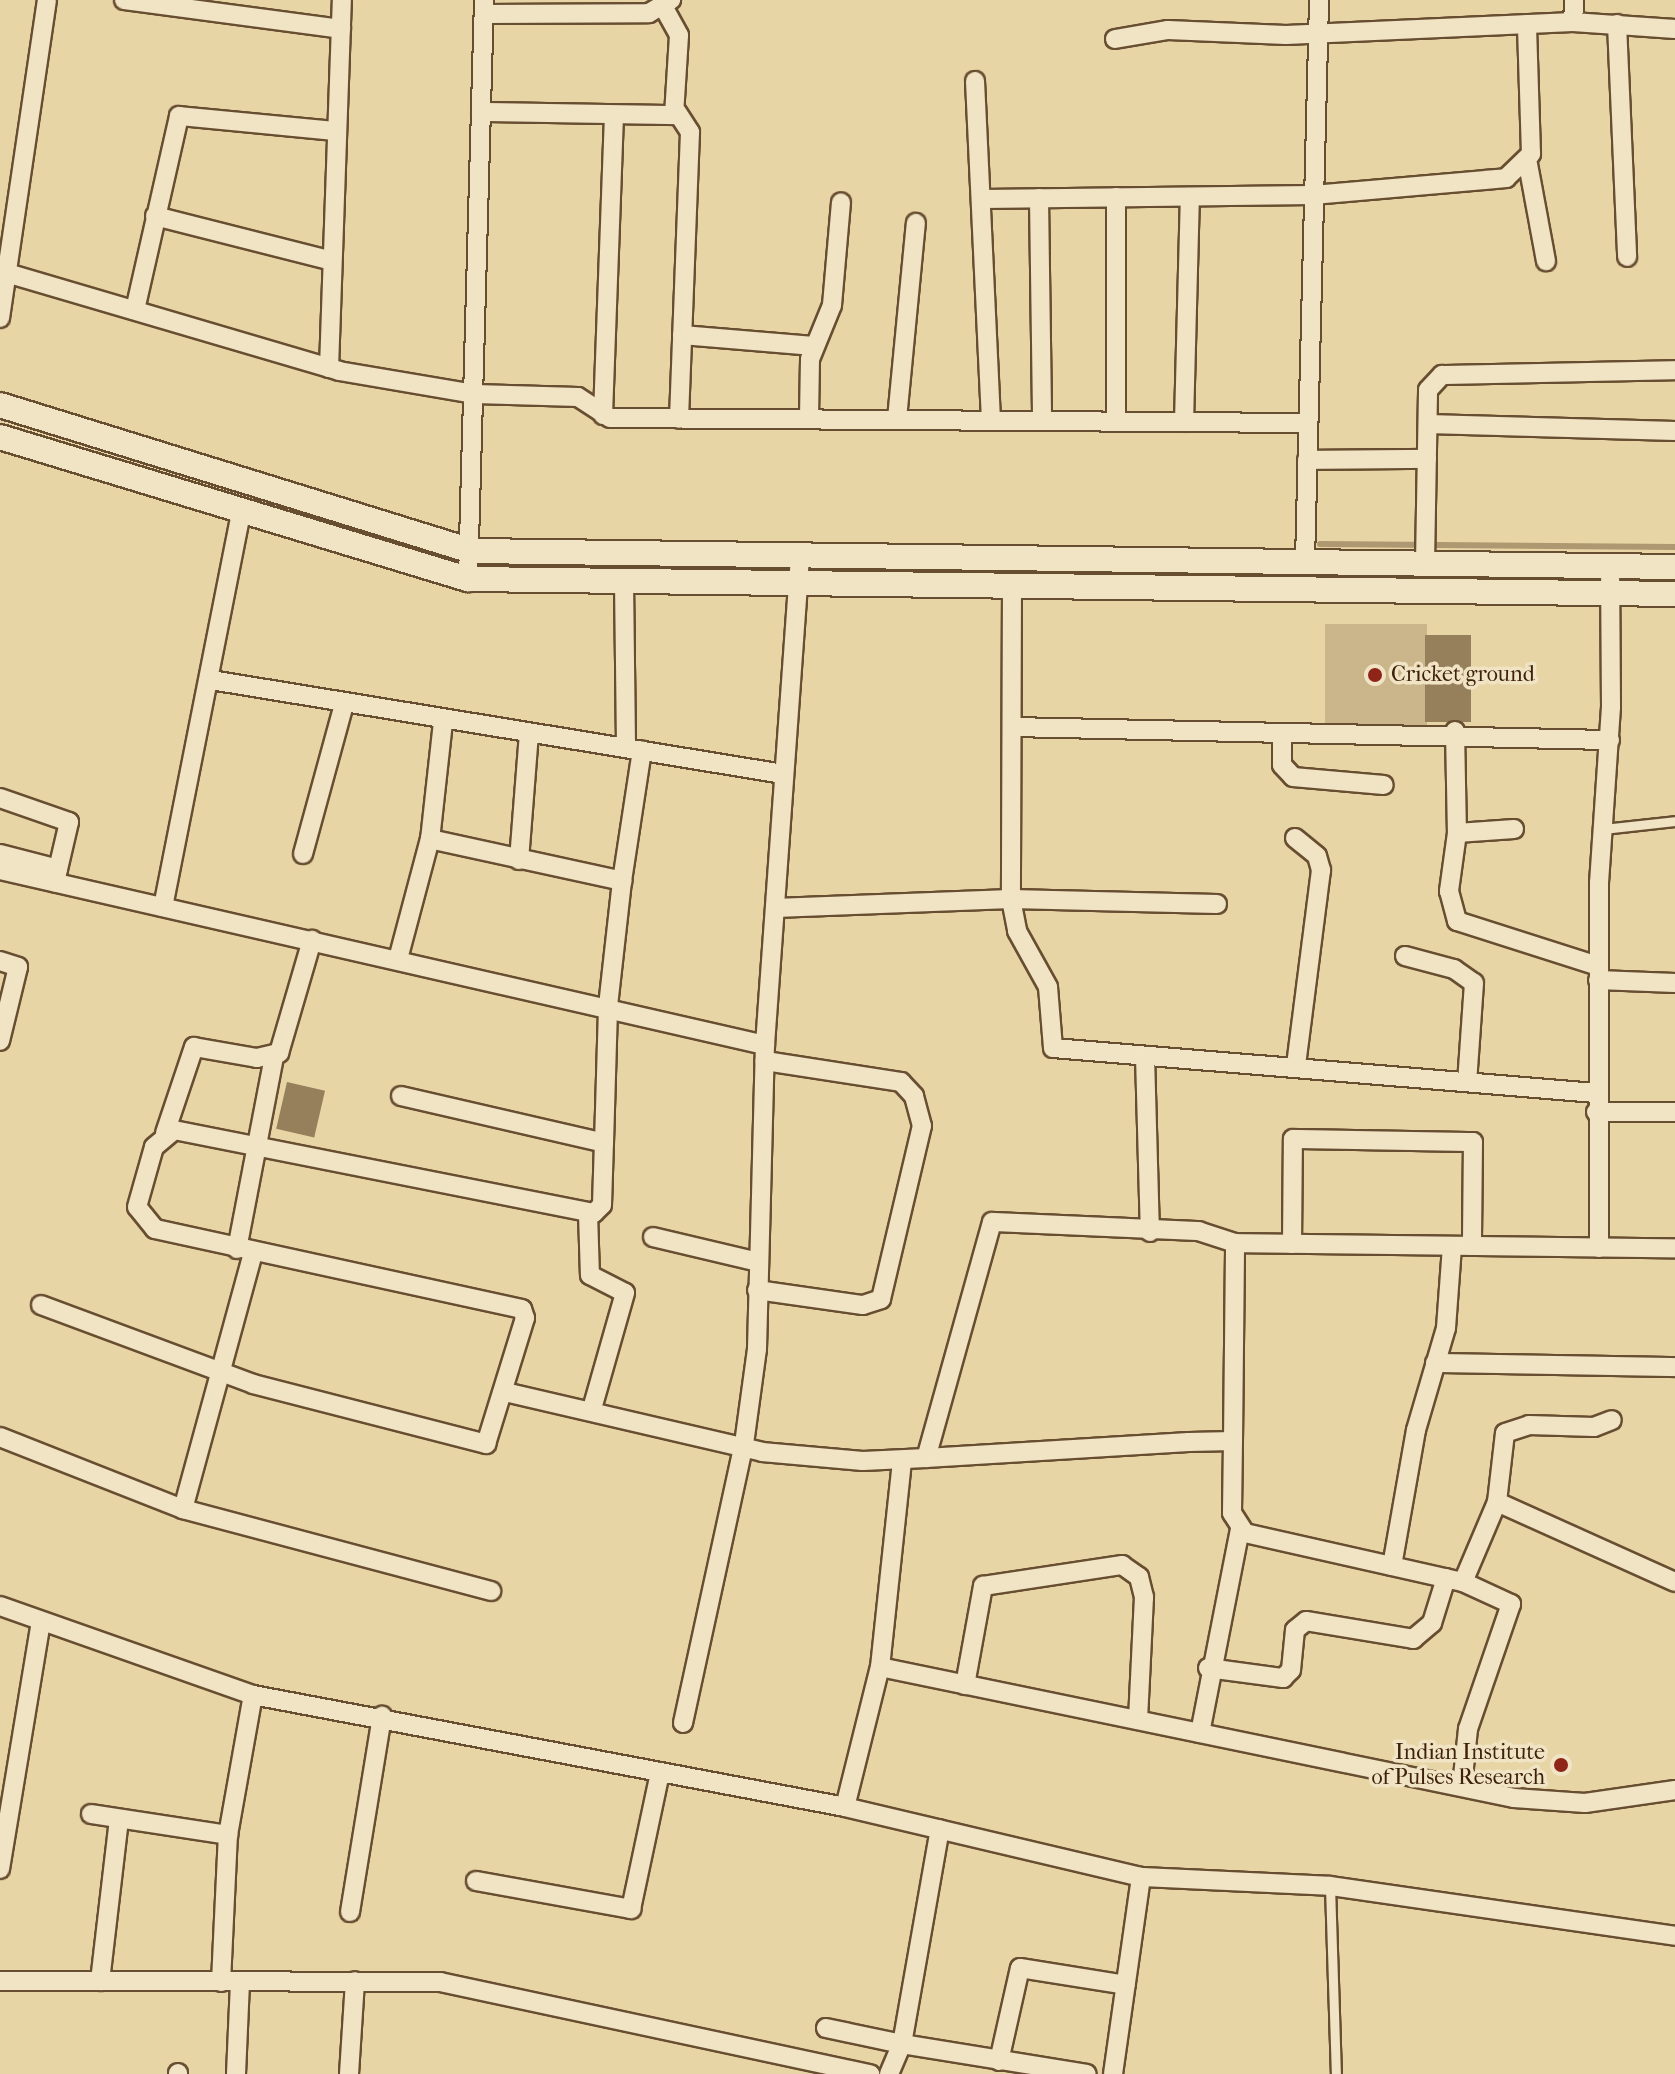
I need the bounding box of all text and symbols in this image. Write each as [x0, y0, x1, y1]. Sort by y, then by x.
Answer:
place label: Cricket ground [1391, 662, 1535, 688]
marker: Cricket ground [1366, 666, 1384, 684]
place label: Indian Institute of Pulses Research [1371, 1739, 1545, 1790]
marker: Indian Institute of Pulses Research [1552, 1756, 1570, 1774]

